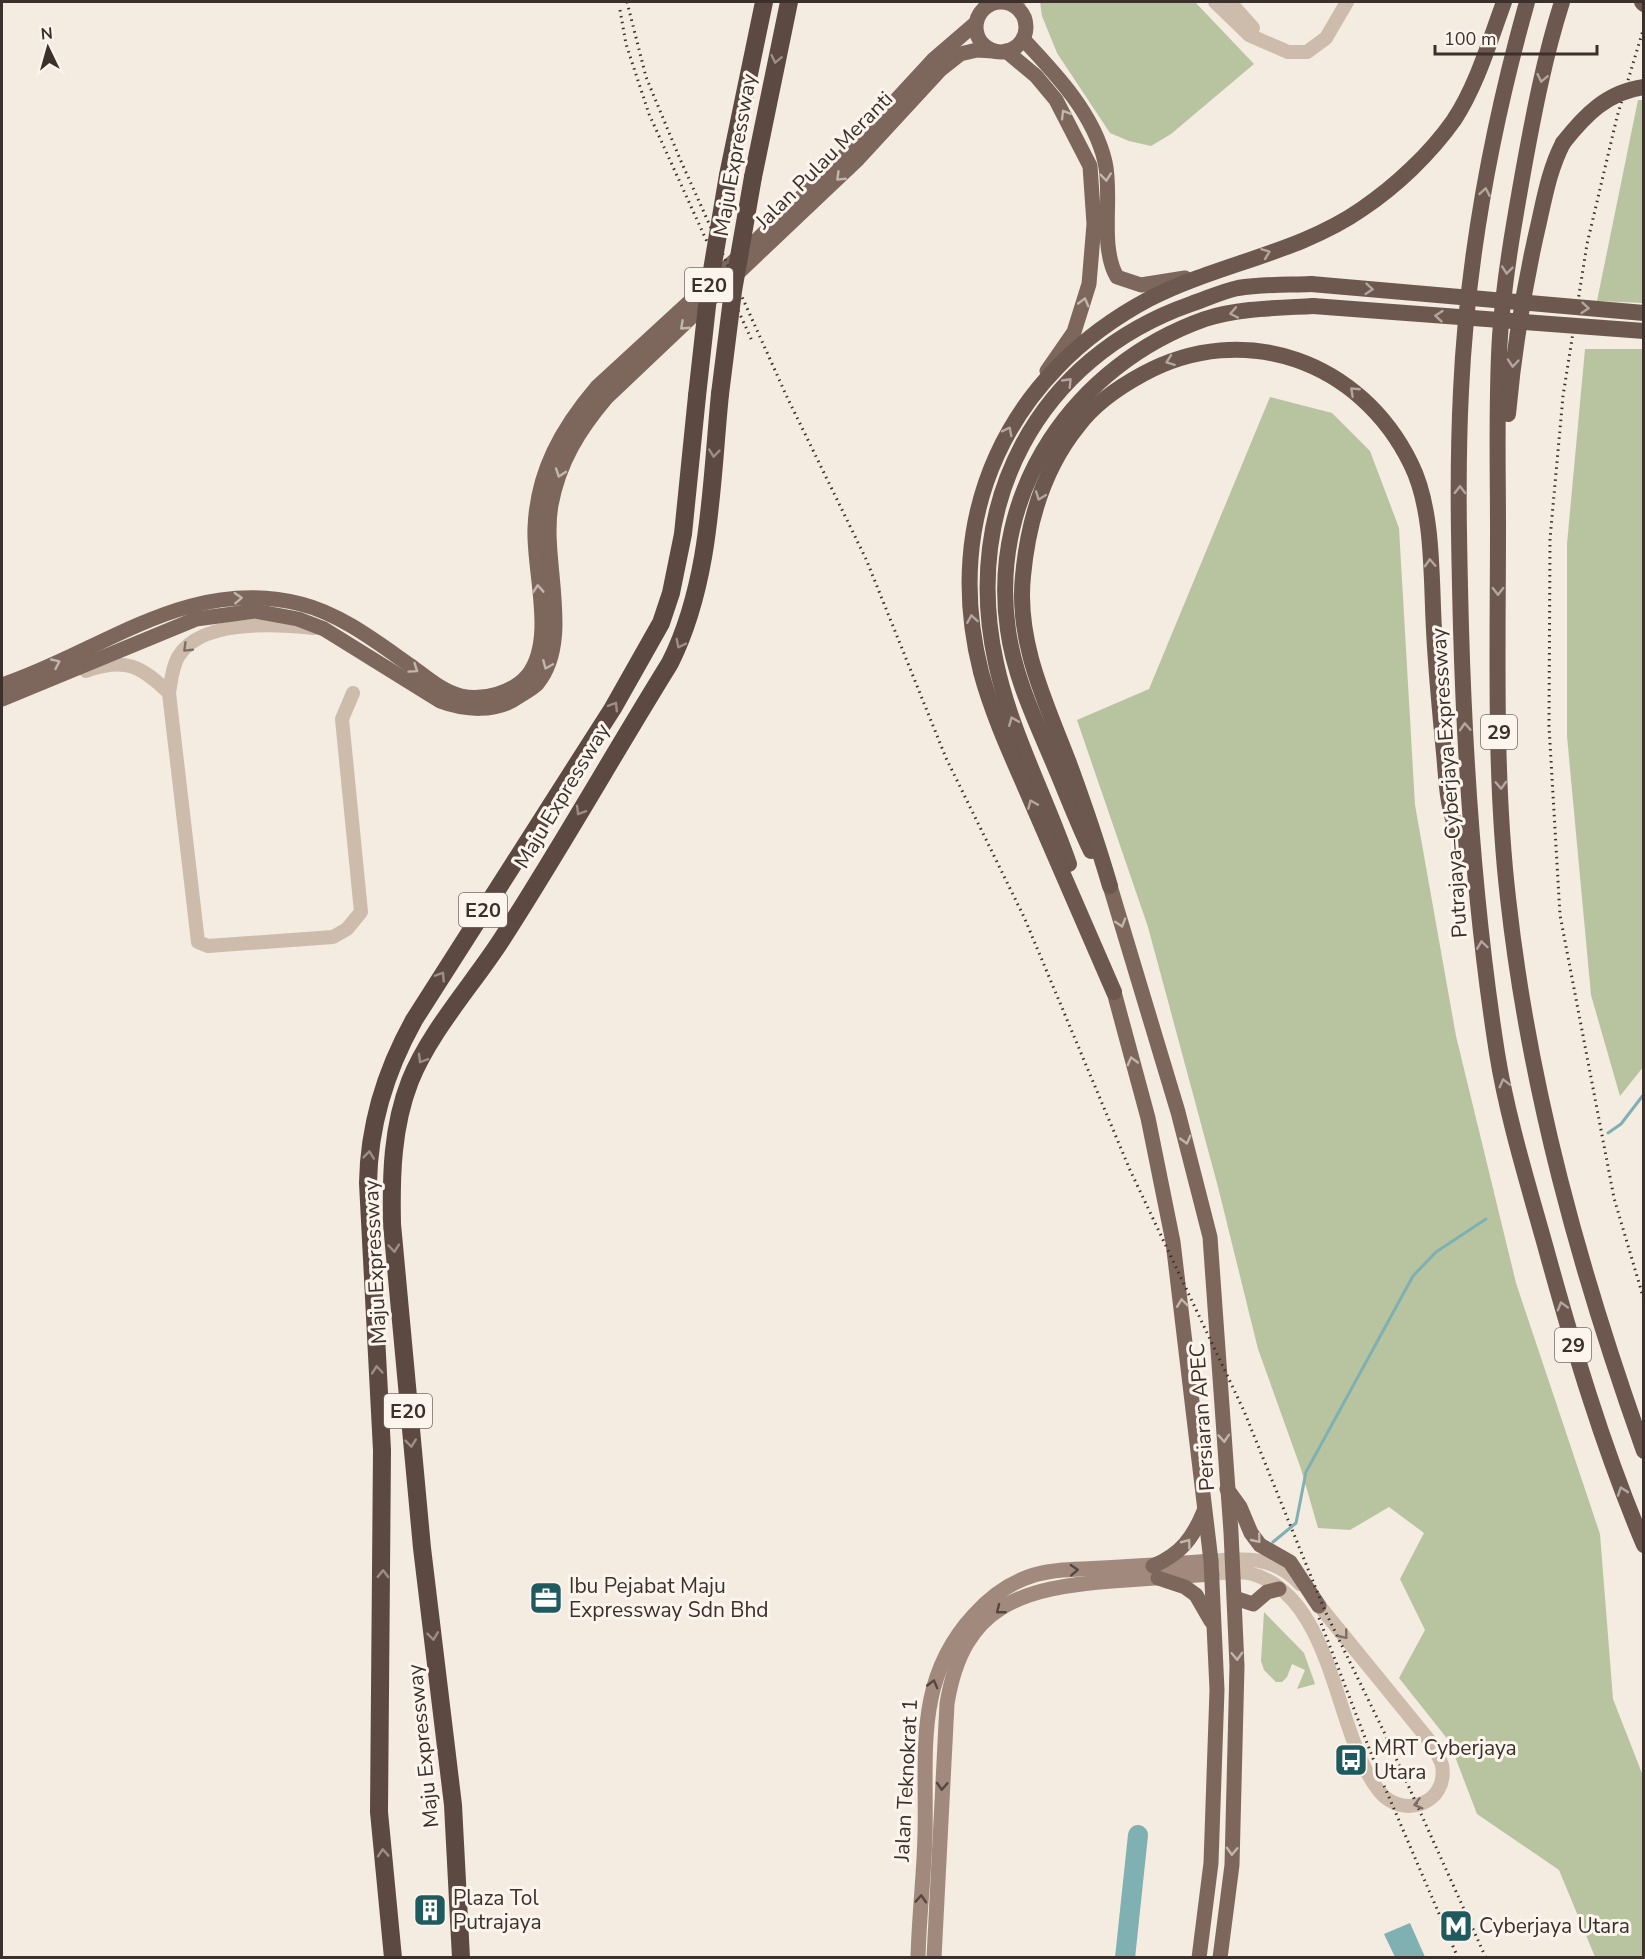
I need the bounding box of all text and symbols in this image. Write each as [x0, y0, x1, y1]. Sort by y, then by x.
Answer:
north arrow [18, 18, 78, 78]
scale bar [1435, 18, 1597, 56]
text: N [40, 23, 54, 46]
text: 100 m [1444, 27, 1496, 51]
one-way arrow [770, 53, 783, 63]
street label: Maju Expressway [707, 71, 763, 238]
one-way arrow [1536, 73, 1549, 83]
street label: Jalan Pulau Meranti [748, 85, 899, 236]
one-way arrow [1060, 110, 1072, 120]
one-way arrow [837, 169, 848, 180]
one-way arrow [1100, 172, 1112, 181]
one-way arrow [1478, 187, 1491, 197]
one-way arrow [1260, 248, 1271, 260]
one-way arrow [1501, 265, 1514, 275]
road number: E20 [685, 268, 733, 302]
one-way arrow [1365, 282, 1374, 295]
one-way arrow [1077, 297, 1090, 307]
one-way arrow [1580, 301, 1589, 314]
one-way arrow [1229, 306, 1239, 319]
one-way arrow [1434, 310, 1443, 323]
one-way arrow [680, 319, 691, 330]
one-way arrow [1165, 353, 1176, 366]
one-way arrow [1507, 358, 1520, 367]
one-way arrow [1061, 379, 1072, 389]
one-way arrow [1350, 387, 1360, 398]
one-way arrow [1001, 426, 1013, 437]
one-way arrow [708, 448, 721, 457]
one-way arrow [554, 467, 567, 478]
one-way arrow [1453, 486, 1466, 495]
one-way arrow [1035, 490, 1047, 501]
one-way arrow [1424, 559, 1437, 568]
one-way arrow [532, 584, 545, 593]
one-way arrow [1492, 586, 1504, 595]
one-way arrow [233, 592, 242, 605]
one-way arrow [966, 615, 978, 624]
street label: Putrajaya–Cyberjaya Expressway [1424, 627, 1474, 939]
one-way arrow [676, 637, 687, 648]
one-way arrow [183, 641, 194, 652]
one-way arrow [49, 658, 60, 670]
one-way arrow [542, 658, 554, 669]
one-way arrow [408, 662, 419, 673]
one-way arrow [607, 702, 619, 712]
road number: 29 [1481, 715, 1517, 749]
one-way arrow [1008, 716, 1021, 727]
street label: Maju Expressway [508, 718, 616, 874]
one-way arrow [1458, 723, 1471, 732]
one-way arrow [1495, 781, 1507, 790]
one-way arrow [1027, 799, 1039, 810]
one-way arrow [575, 805, 587, 815]
road number: E20 [459, 893, 507, 927]
one-way arrow [1114, 917, 1126, 928]
one-way arrow [1477, 940, 1489, 949]
one-way arrow [434, 972, 446, 982]
one-way arrow [418, 1053, 430, 1063]
one-way arrow [1127, 1056, 1140, 1066]
one-way arrow [1499, 1078, 1512, 1088]
one-way arrow [1178, 1135, 1191, 1145]
one-way arrow [362, 1150, 375, 1159]
street label: Maju Expressway [357, 1179, 393, 1345]
one-way arrow [388, 1244, 401, 1253]
one-way arrow [1176, 1298, 1188, 1308]
one-way arrow [1556, 1301, 1569, 1311]
road number: 29 [1555, 1328, 1591, 1362]
street label: Persiaran APEC [1183, 1342, 1221, 1492]
one-way arrow [371, 1366, 384, 1375]
road number: E20 [384, 1394, 432, 1428]
one-way arrow [1217, 1434, 1230, 1443]
one-way arrow [405, 1438, 417, 1447]
one-way arrow [1616, 1486, 1629, 1497]
one-way arrow [1249, 1532, 1260, 1543]
one-way arrow [1179, 1539, 1190, 1550]
one-way arrow [1070, 1563, 1079, 1576]
one-way arrow [377, 1570, 389, 1579]
place label: Ibu Pejabat Maju Expressway Sdn Bhd [569, 1572, 769, 1624]
office icon: Ibu Pejabat Maju Expressway Sdn Bhd [528, 1580, 564, 1616]
one-way arrow [996, 1602, 1007, 1613]
one-way arrow [1337, 1628, 1348, 1639]
one-way arrow [427, 1632, 439, 1641]
one-way arrow [1230, 1652, 1243, 1661]
street label: Maju Expressway [400, 1663, 446, 1829]
one-way arrow [926, 1679, 939, 1689]
street label: Jalan Teknokrat 1 [888, 1698, 924, 1863]
place label: MRT Cyberjaya Utara [1374, 1734, 1517, 1786]
bus stop icon: MRT Cyberjaya Utara [1333, 1742, 1369, 1778]
one-way arrow [936, 1782, 949, 1791]
one-way arrow [1413, 1796, 1423, 1809]
one-way arrow [1226, 1847, 1238, 1856]
one-way arrow [376, 1848, 389, 1857]
place label: Plaza Tol Putrajaya [453, 1884, 542, 1936]
building icon: Plaza Tol Putrajaya [412, 1892, 448, 1928]
one-way arrow [915, 1895, 928, 1904]
metro station icon: Cyberjaya Utara [1438, 1908, 1474, 1944]
place label: Cyberjaya Utara [1479, 1912, 1630, 1940]

